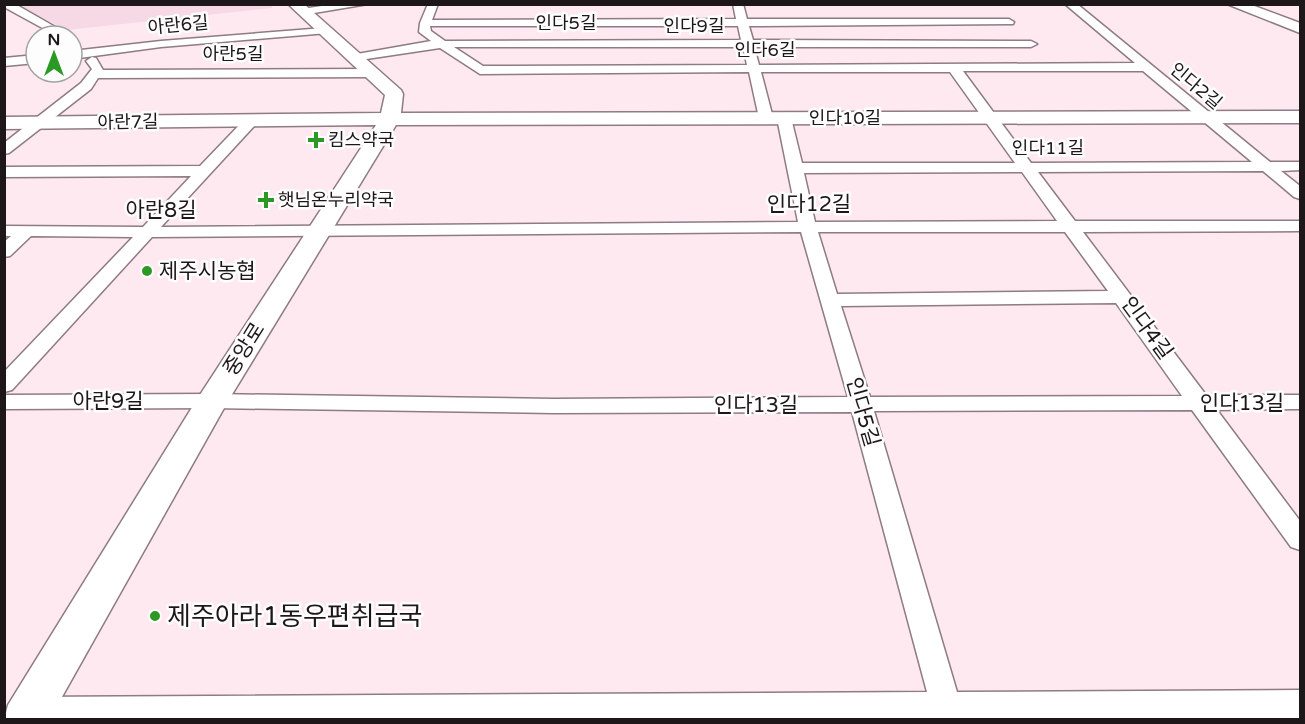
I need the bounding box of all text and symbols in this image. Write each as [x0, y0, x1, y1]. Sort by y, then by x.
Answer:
street label: 아란6길 [147, 11, 209, 39]
street label: 인다5길 [536, 12, 596, 34]
street label: 인다9길 [664, 15, 724, 37]
north arrow [24, 24, 84, 84]
text: N [48, 30, 60, 50]
street label: 인다6길 [735, 39, 795, 61]
street label: 아란5길 [203, 43, 263, 65]
street label: 인다2길 [1166, 58, 1226, 114]
street label: 인다10길 [809, 107, 881, 129]
street label: 아란7길 [97, 110, 159, 134]
place label: 킴스약국 [328, 129, 394, 151]
marker: 킴스약국 [309, 133, 323, 147]
street label: 인다11길 [1012, 137, 1084, 159]
place label: 햇님온누리약국 [278, 189, 394, 211]
street label: 인다12길 [767, 192, 851, 217]
marker: 햇님온누리약국 [259, 193, 273, 207]
street label: 아란8길 [125, 198, 197, 223]
place label: 제주시농협 [159, 259, 256, 284]
marker: 제주시농협 [140, 264, 154, 278]
street label: 인다4길 [1116, 292, 1178, 364]
street label: 중앙로 [218, 318, 270, 380]
street label: 인다5길 [841, 374, 884, 450]
street label: 아란9길 [72, 389, 144, 414]
street label: 인다13길 [1200, 391, 1284, 416]
street label: 인다13길 [714, 393, 798, 418]
place label: 제주아라1동우편취급국 [167, 601, 423, 632]
marker: 제주아라1동우편취급국 [148, 609, 162, 623]

